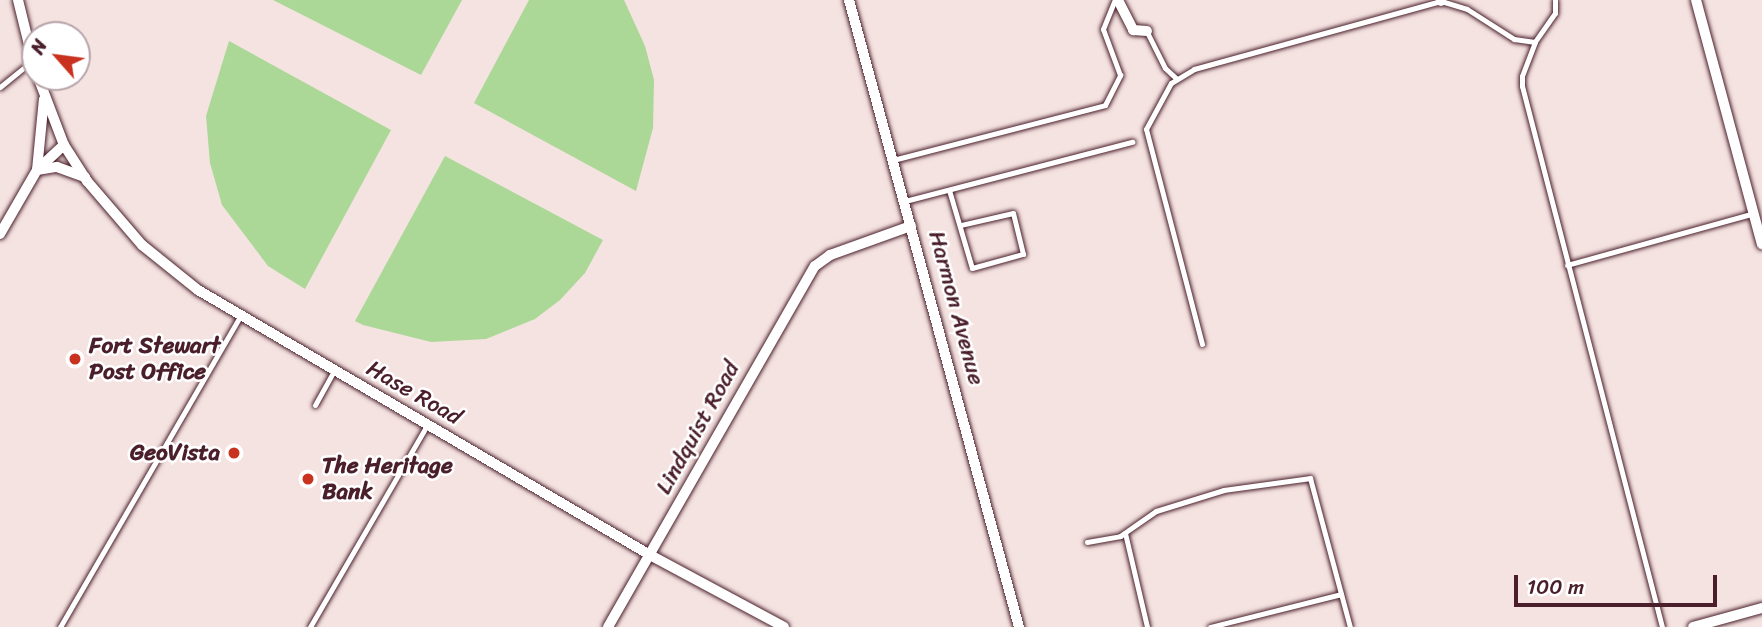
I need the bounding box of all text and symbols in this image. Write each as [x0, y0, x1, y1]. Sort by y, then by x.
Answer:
north arrow [21, 21, 91, 91]
text: N [21, 33, 56, 60]
street label: Harmon Avenue [922, 228, 990, 388]
place label: Fort Stewart Post Office [89, 332, 222, 386]
marker: Fort Stewart Post Office [67, 351, 83, 367]
street label: Hase Road [361, 355, 467, 431]
street label: Lindquist Road [650, 357, 746, 499]
place label: GeoVista [130, 439, 220, 467]
marker: GeoVista [226, 445, 242, 461]
place label: The Heritage Bank [322, 452, 454, 506]
marker: The Heritage Bank [300, 471, 316, 487]
scale bar [1517, 560, 1720, 604]
text: 100 m [1527, 568, 1584, 606]

